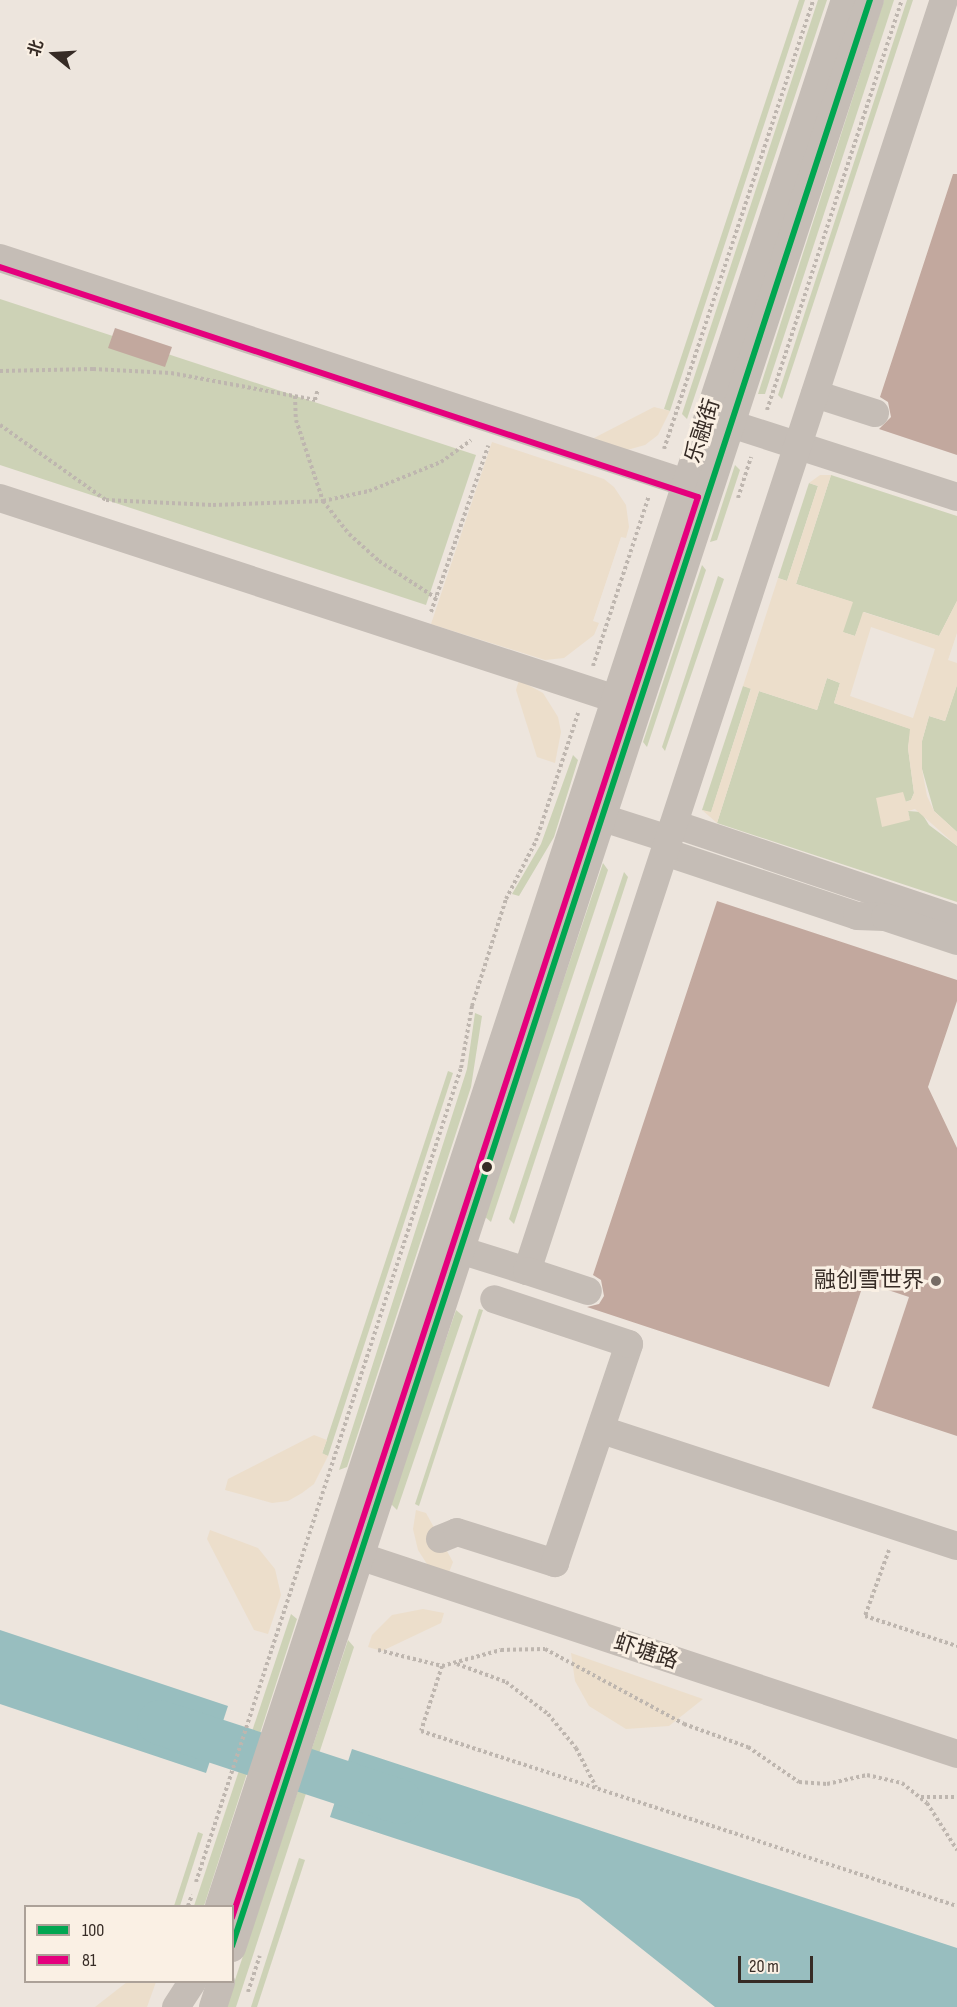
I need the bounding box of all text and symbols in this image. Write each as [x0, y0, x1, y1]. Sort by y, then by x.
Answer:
north arrow [24, 24, 84, 84]
text: 北 [25, 38, 48, 59]
street label: 乐融街 [680, 396, 726, 466]
unlabelled marker [481, 1161, 493, 1173]
place label: 融创雪世界 [814, 1268, 924, 1294]
marker: 融创雪世界 [929, 1274, 943, 1288]
street label: 虾塘路 [611, 1629, 681, 1675]
legend [24, 1905, 234, 1983]
text: 100 [82, 1920, 104, 1941]
scale bar [741, 1944, 816, 1982]
text: 81 [82, 1950, 96, 1971]
text: 20 m [749, 1956, 779, 1977]

